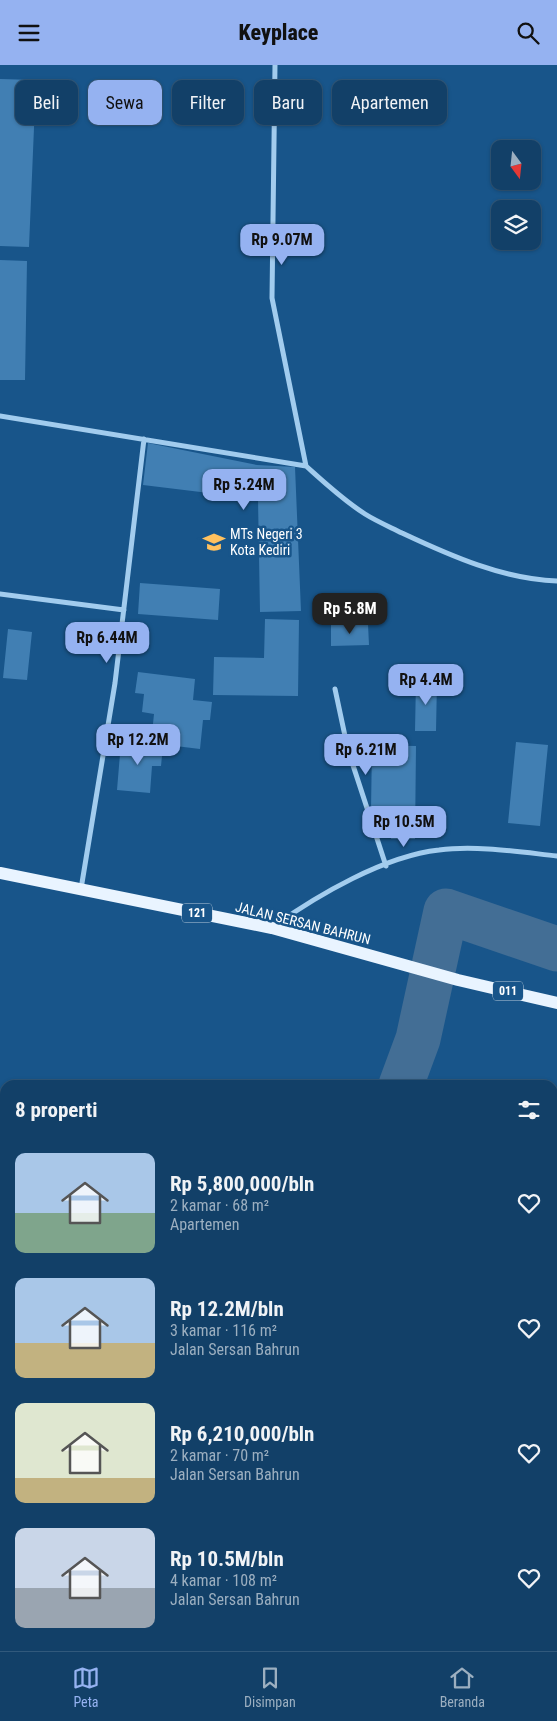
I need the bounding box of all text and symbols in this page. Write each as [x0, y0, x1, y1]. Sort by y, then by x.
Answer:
icon: menu [15, 19, 43, 47]
icon: search [514, 19, 542, 47]
text: Keyplace [239, 20, 318, 45]
chip: Beli [15, 80, 78, 125]
chip: Sewa [88, 80, 162, 125]
chip: Filter [172, 80, 244, 125]
chip: Baru [254, 80, 322, 125]
chip: Apartemen [332, 80, 447, 125]
north arrow [491, 140, 541, 190]
map controls [491, 140, 541, 250]
button: layers [491, 200, 541, 250]
pin: Rp 9.07M [230, 223, 334, 266]
text: Rp 9.07M [251, 230, 313, 249]
pin: Rp 5.24M [192, 469, 296, 511]
text: Rp 5.24M [213, 475, 275, 494]
place label: MTs Negeri 3 Kota Kediri [230, 526, 303, 558]
school or university icon: MTs Negeri 3 Kota Kediri [201, 529, 227, 555]
pin: Rp 5.8M [304, 593, 396, 635]
text: Rp 5.8M [323, 599, 377, 618]
pin: Rp 6.44M [55, 621, 159, 664]
text: Rp 6.44M [76, 628, 138, 647]
pin: Rp 4.4M [380, 663, 472, 706]
text: Rp 4.4M [399, 670, 453, 689]
pin: Rp 12.2M [86, 723, 190, 766]
text: Rp 12.2M [107, 730, 169, 749]
pin: Rp 6.21M [314, 733, 418, 776]
text: Rp 6.21M [335, 740, 397, 759]
pin: Rp 10.5M [352, 805, 456, 848]
text: Rp 10.5M [373, 812, 435, 831]
street label: JALAN SERSAN BAHRUN [234, 898, 372, 948]
road number: 121 [182, 903, 212, 923]
road number: 011 [493, 981, 523, 1001]
icon: filters [515, 1096, 543, 1124]
text: 8 properti [15, 1098, 98, 1122]
text: Rp 5,800,000/bln [170, 1172, 314, 1196]
icon: home [55, 1173, 115, 1233]
icon: heart [515, 1189, 543, 1217]
text: 2 kamar · 68 m² [170, 1196, 269, 1215]
text: Apartemen [170, 1215, 240, 1234]
text: Rp 12.2M/bln [170, 1297, 284, 1321]
icon: home [55, 1298, 115, 1358]
icon: heart [515, 1314, 543, 1342]
text: 3 kamar · 116 m² [170, 1321, 277, 1340]
text: Jalan Sersan Bahrun [170, 1340, 300, 1359]
text: Rp 6,210,000/bln [170, 1422, 314, 1446]
icon: home [55, 1423, 115, 1483]
icon: heart [515, 1439, 543, 1467]
text: 2 kamar · 70 m² [170, 1446, 269, 1465]
text: Jalan Sersan Bahrun [170, 1465, 300, 1484]
text: Rp 10.5M/bln [170, 1547, 284, 1571]
icon: home [55, 1548, 115, 1608]
icon: heart [515, 1564, 543, 1592]
text: 4 kamar · 108 m² [170, 1571, 277, 1590]
text: Jalan Sersan Bahrun [170, 1590, 300, 1609]
tab: Peta [72, 1664, 100, 1710]
tab: Disimpan [244, 1664, 296, 1710]
tab: Beranda [440, 1664, 485, 1710]

